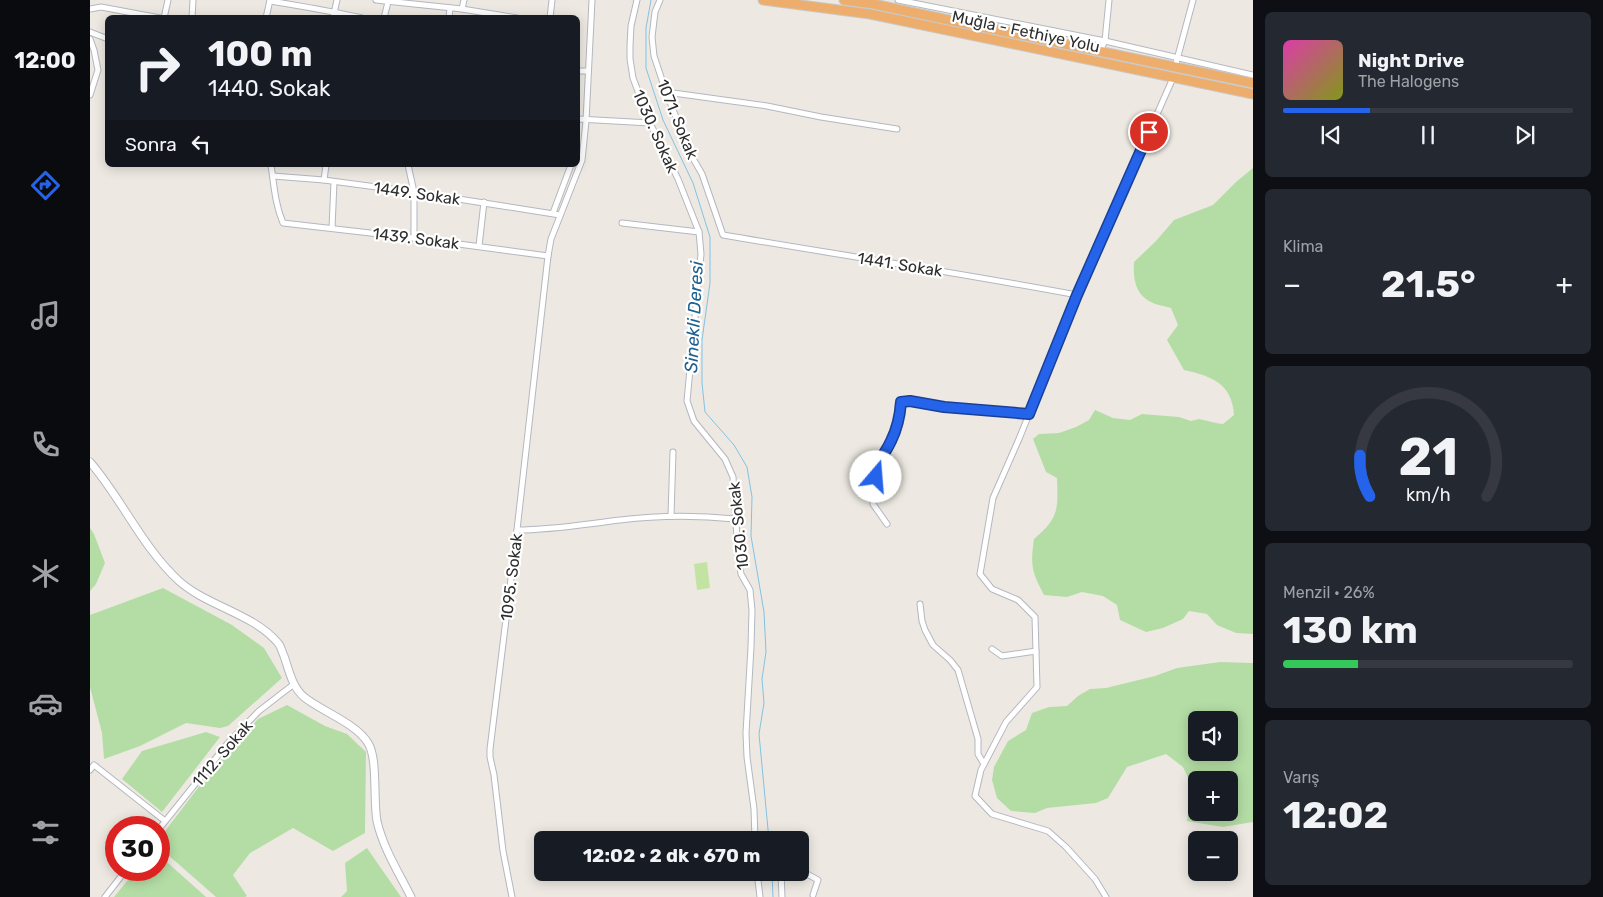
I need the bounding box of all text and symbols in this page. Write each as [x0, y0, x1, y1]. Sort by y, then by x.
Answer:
street label: Muğla - Fethiye Yolu [950, 7, 1102, 56]
text: 100 m [208, 33, 313, 75]
icon: right [125, 35, 190, 100]
text: 12:00 [14, 47, 76, 74]
text: Night Drive [1358, 49, 1464, 72]
text: The Halogens [1358, 72, 1459, 91]
text: 1440. Sokak [208, 75, 330, 102]
street label: 1071. Sokak [653, 77, 702, 163]
street label: 1030. Sokak [629, 87, 683, 176]
pin [1128, 111, 1170, 153]
icon: arrive [1135, 118, 1163, 146]
icon: previous [1317, 121, 1345, 149]
icon: pause [1414, 121, 1442, 149]
icon: next [1511, 121, 1539, 149]
icon: left [187, 130, 215, 158]
text: Sonra [125, 133, 177, 156]
icon: directions [28, 168, 63, 203]
street label: 1449. Sokak [372, 178, 462, 209]
street label: 1439. Sokak [372, 224, 461, 253]
text: Klima [1283, 237, 1323, 256]
street label: 1441. Sokak [856, 248, 944, 281]
water label: Sinekli Deresi [680, 260, 708, 373]
text: 21.5° [1381, 261, 1476, 307]
text: − [1283, 268, 1301, 301]
text: + [1556, 268, 1573, 301]
icon: music [28, 298, 63, 333]
text: 21 [1398, 426, 1458, 488]
icon: phone [28, 427, 63, 462]
position arrow [849, 450, 901, 502]
street label: 1030. Sokak [724, 480, 753, 571]
text: km/h [1406, 484, 1450, 505]
street label: 1095. Sokak [497, 531, 526, 622]
icon: climate [28, 556, 63, 591]
text: Menzil · 26% [1283, 583, 1375, 602]
text: 130 km [1283, 607, 1418, 653]
icon: car [28, 686, 63, 721]
map controls [1188, 711, 1238, 881]
button: sound [1188, 711, 1238, 761]
street label: 1112. Sokak [188, 716, 257, 791]
text: Varış [1283, 768, 1320, 787]
button: + [1188, 771, 1238, 821]
text: 12:02 [1283, 792, 1388, 838]
icon: filters [28, 815, 63, 850]
speed limit sign: 30 [105, 816, 170, 881]
button: − [1188, 831, 1238, 881]
text: 12:02 · 2 dk · 670 m [583, 844, 760, 867]

